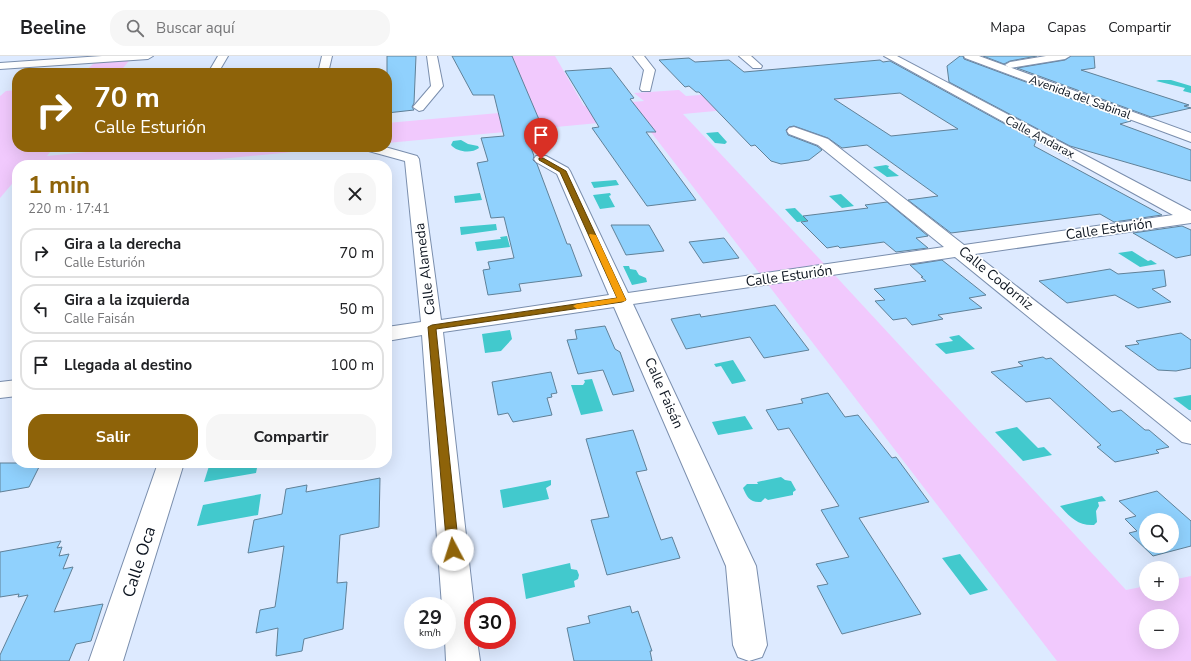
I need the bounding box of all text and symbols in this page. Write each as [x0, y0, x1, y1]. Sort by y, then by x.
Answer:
search box [110, 10, 390, 46]
text: Beeline [20, 15, 86, 41]
icon: search [124, 17, 146, 39]
text: Buscar aquí [156, 18, 234, 38]
text: Mapa [990, 18, 1025, 37]
text: Capas [1047, 18, 1086, 37]
text: Compartir [1108, 18, 1171, 37]
street label: Avenida del Sabinal [1027, 71, 1134, 123]
text: 70 m [94, 79, 160, 117]
icon: right [28, 84, 80, 136]
street label: Calle Andarax [1002, 112, 1078, 162]
text: Calle Esturión [94, 115, 206, 139]
pin [524, 118, 558, 159]
icon: arrive [530, 124, 552, 146]
text: 1 min [28, 169, 90, 201]
button: close [334, 173, 376, 215]
text: 220 m · 17:41 [28, 200, 110, 218]
street label: Calle Esturión [1064, 214, 1154, 244]
street label: Calle Alameda [410, 222, 440, 316]
text: Gira a la derecha [64, 234, 181, 254]
icon: right [30, 242, 52, 264]
street label: Calle Codorniz [955, 242, 1038, 314]
text: 70 m [339, 243, 374, 263]
text: Calle Esturión [64, 254, 145, 272]
street label: Calle Esturión [744, 261, 834, 291]
text: Gira a la izquierda [64, 290, 190, 310]
icon: left [30, 298, 52, 320]
text: 50 m [339, 299, 374, 319]
text: Calle Faisán [64, 310, 135, 328]
icon: arrive [30, 354, 52, 376]
street label: Calle Faisán [640, 354, 688, 432]
text: Llegada al destino [64, 355, 192, 375]
text: 100 m [330, 355, 374, 375]
button: Salir [28, 414, 198, 460]
button: Compartir [206, 414, 376, 460]
map controls [1139, 513, 1179, 649]
button: search [1139, 513, 1179, 553]
street label: Calle Oca [117, 524, 161, 600]
position arrow [432, 529, 474, 571]
button: + [1139, 561, 1179, 601]
speed limit sign: 30 [464, 597, 516, 649]
text: 29 [418, 604, 442, 631]
button: − [1139, 609, 1179, 649]
text: km/h [419, 626, 441, 640]

